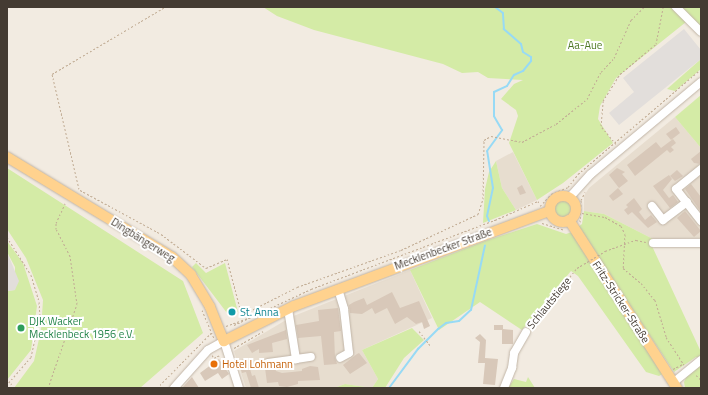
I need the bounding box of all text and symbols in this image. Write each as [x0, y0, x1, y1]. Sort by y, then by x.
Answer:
park label: Aa-Aue [568, 38, 602, 52]
street label: Dingbängerweg [109, 215, 177, 265]
street label: Mecklenbecker Straße [392, 225, 494, 273]
street label: Fritz-Stricker-Straße [590, 259, 652, 345]
street label: Schlautstiege [524, 275, 574, 331]
place label: St. Anna [240, 305, 278, 319]
marker: St. Anna [227, 307, 237, 317]
place label: DJK Wacker Mecklenbeck 1956 e.V. [29, 315, 134, 341]
marker: DJK Wacker Mecklenbeck 1956 e.V. [16, 323, 26, 333]
place label: Hotel Lohmann [222, 357, 293, 371]
marker: Hotel Lohmann [209, 359, 219, 369]

